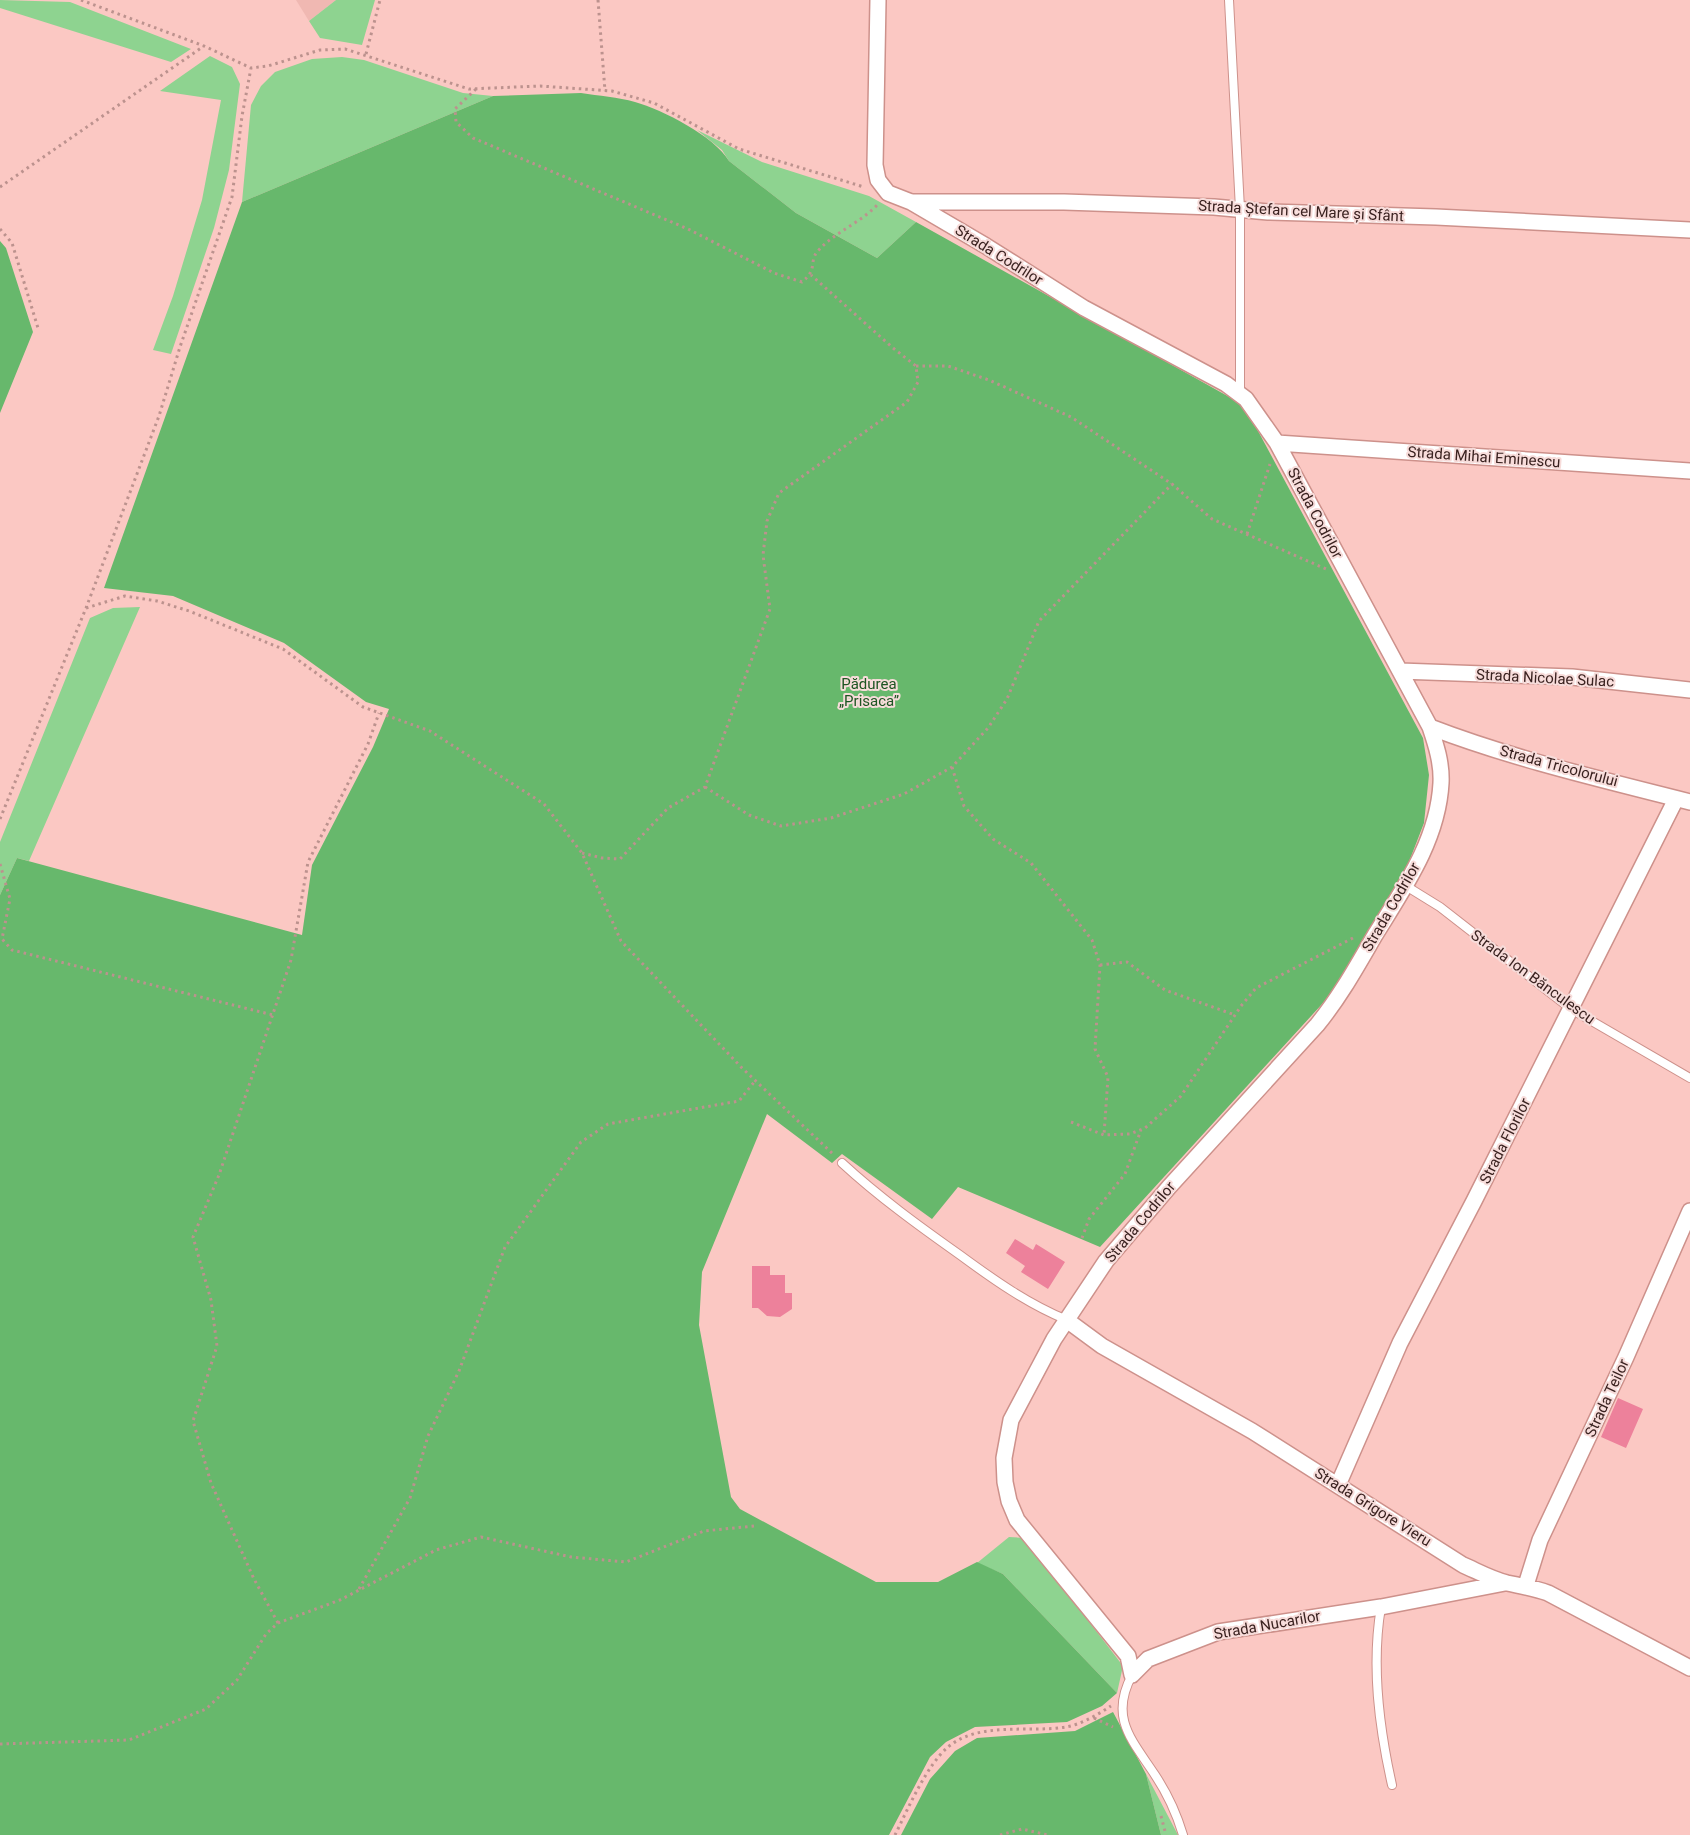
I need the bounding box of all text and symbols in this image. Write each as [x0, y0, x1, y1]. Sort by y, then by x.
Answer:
street label: Strada Ștefan cel Mare și Sfânt [1198, 197, 1404, 225]
street label: Strada Codrilor [952, 221, 1046, 289]
street label: Strada Mihai Eminescu [1407, 443, 1561, 471]
street label: Strada Codrilor [1284, 465, 1346, 561]
street label: Strada Nicolae Sulac [1476, 665, 1615, 691]
park label: Pădurea „Prisaca” [839, 675, 899, 710]
street label: Strada Tricolorului [1498, 742, 1620, 790]
street label: Strada Codrilor [1358, 859, 1424, 955]
street label: Strada Ion Bănculescu [1467, 926, 1599, 1028]
street label: Strada Florilor [1476, 1095, 1534, 1187]
street label: Strada Codrilor [1101, 1178, 1179, 1266]
street label: Strada Teilor [1581, 1356, 1633, 1440]
street label: Strada Grigore Vieru [1311, 1464, 1435, 1550]
street label: Strada Nucarilor [1212, 1607, 1322, 1643]

